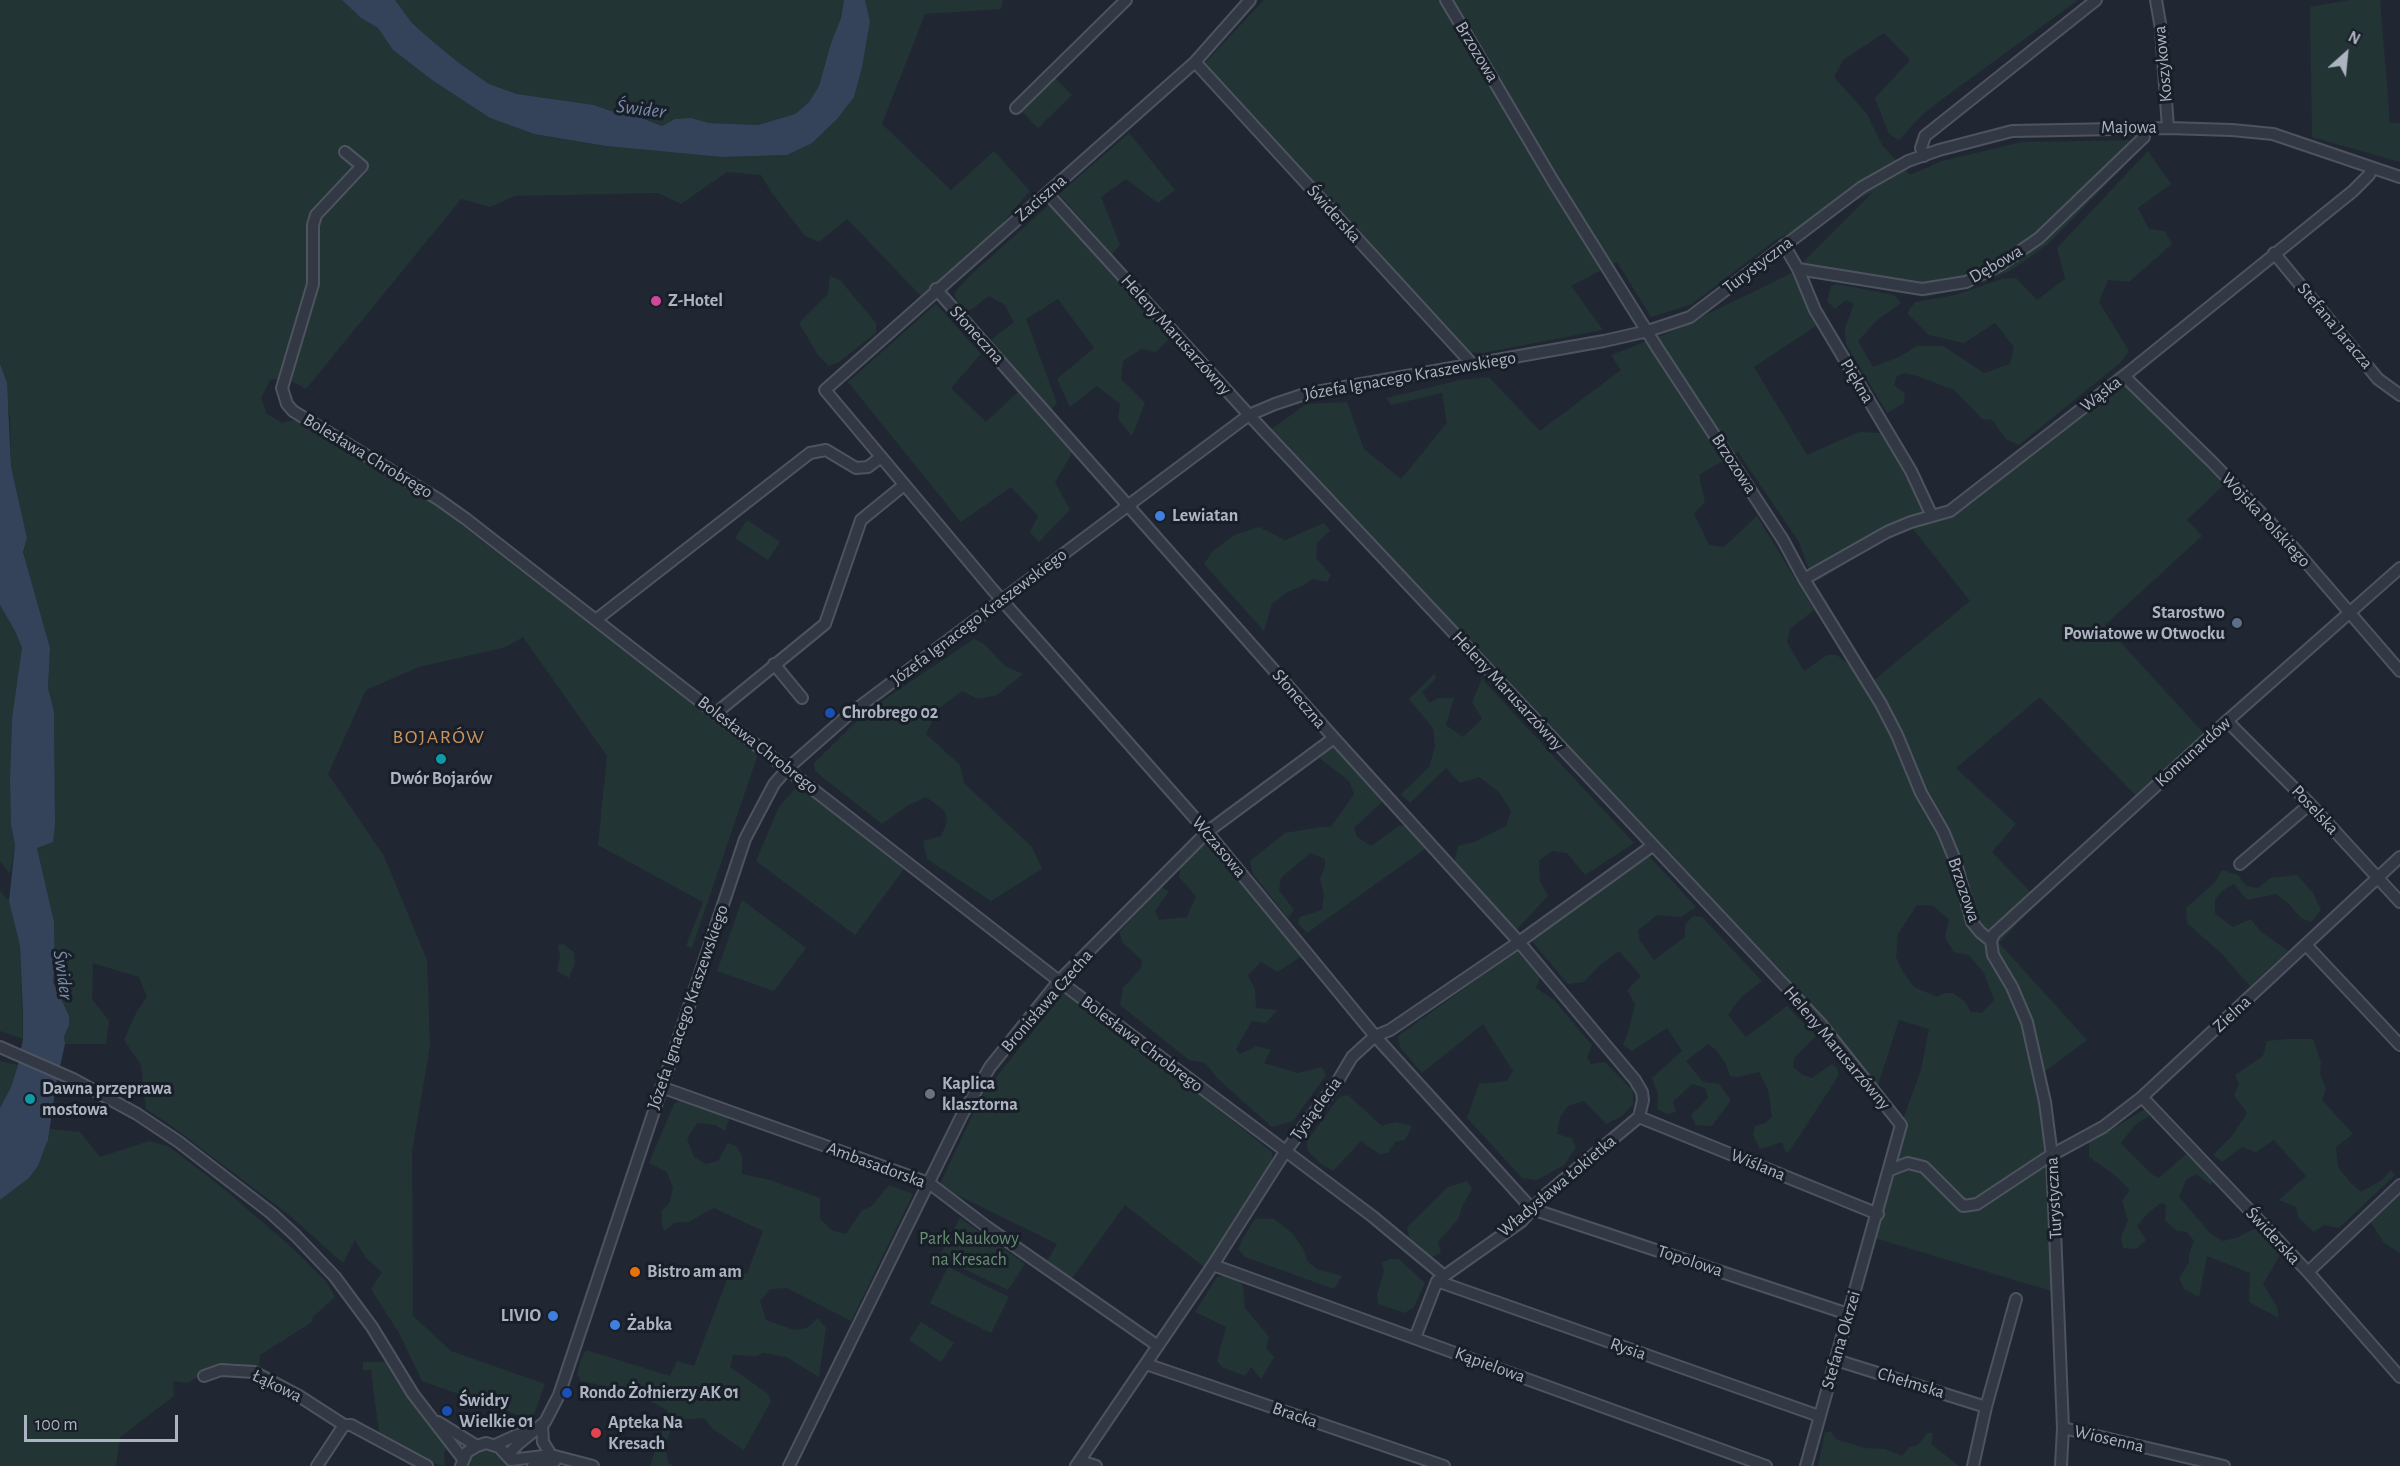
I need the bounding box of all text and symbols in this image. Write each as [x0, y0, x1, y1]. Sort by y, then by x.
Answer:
street label: Brzozowa [1450, 18, 1504, 86]
north arrow [2316, 24, 2376, 84]
street label: Koszykowa [2149, 25, 2177, 103]
text: N [2346, 28, 2363, 48]
water label: Świder [615, 94, 667, 124]
street label: Majowa [2101, 117, 2157, 139]
street label: Zaciszna [1011, 170, 1071, 226]
street label: Świderska [1302, 180, 1366, 248]
street label: Turystyczna [1719, 232, 1797, 298]
street label: Dębowa [1966, 240, 2026, 288]
street label: Heleny Marusarzówny [1116, 270, 1236, 400]
street label: Stefana Jaracza [2293, 278, 2377, 374]
place label: Z-Hotel [668, 290, 723, 312]
marker: Z-Hotel [649, 294, 663, 308]
street label: Słoneczna [945, 301, 1009, 369]
street label: Józefa Ignacego Kraszewskiego [1302, 347, 1518, 405]
street label: Piękna [1835, 355, 1879, 407]
street label: Wąska [2076, 371, 2126, 417]
street label: Bolesława Chrobrego [299, 409, 437, 503]
street label: Brzozowa [1707, 430, 1761, 498]
street label: Wojska Polskiego [2217, 468, 2315, 572]
place label: Lewiatan [1172, 505, 1238, 527]
marker: Lewiatan [1153, 509, 1167, 523]
street label: Józefa Ignacego Kraszewskiego [887, 544, 1071, 690]
place label: Starostwo Powiatowe w Otwocku [2063, 602, 2225, 644]
marker: Starostwo Powiatowe w Otwocku [2230, 616, 2244, 630]
street label: Heleny Marusarzówny [1447, 627, 1569, 755]
street label: Słoneczna [1267, 665, 1331, 733]
street label: Bolesława Chrobrego [693, 691, 823, 799]
place label: Chrobrego 02 [842, 702, 938, 724]
marker: Chrobrego 02 [823, 706, 837, 720]
street label: Komunardów [2151, 712, 2235, 792]
district label: BOJARÓW [393, 725, 485, 749]
marker: Dwór Bojarów [434, 752, 448, 766]
place label: Dwór Bojarów [390, 768, 492, 790]
street label: Poselska [2287, 781, 2343, 839]
street label: Wczasowa [1187, 812, 1251, 882]
street label: Brzozowa [1943, 855, 1985, 925]
street label: Józefa Ignacego Kraszewskiego [643, 902, 733, 1112]
street label: Bronisława Czecha [996, 945, 1098, 1057]
water label: Świder [48, 949, 78, 1001]
street label: Heleny Marusarzówny [1779, 982, 1895, 1114]
street label: Bolesława Chrobrego [1077, 991, 1207, 1097]
street label: Zielna [2208, 991, 2256, 1037]
place label: Kaplica klasztorna [942, 1073, 1018, 1116]
street label: Tysiąclecia [1286, 1073, 1346, 1145]
place label: Dawna przeprawa mostowa [42, 1078, 172, 1120]
marker: Kaplica klasztorna [923, 1087, 937, 1101]
marker: Dawna przeprawa mostowa [23, 1092, 37, 1106]
street label: Władysława Łokietka [1493, 1130, 1621, 1242]
street label: Ambasadorska [824, 1137, 928, 1193]
street label: Wiślana [1727, 1144, 1789, 1186]
street label: Turystyczna [2041, 1156, 2067, 1240]
street label: Świderska [2241, 1203, 2305, 1269]
park label: Park Naukowy na Kresach [919, 1228, 1019, 1270]
street label: Topolowa [1654, 1240, 1726, 1282]
place label: Bistro am am [647, 1261, 742, 1283]
marker: Bistro am am [628, 1265, 642, 1279]
street label: Stefana Okrzei [1817, 1288, 1865, 1392]
place label: LIVIO [501, 1305, 541, 1327]
marker: LIVIO [546, 1309, 560, 1323]
place label: Żabka [627, 1314, 672, 1336]
marker: Żabka [608, 1318, 622, 1332]
street label: Rysia [1607, 1333, 1649, 1365]
street label: Kąpielowa [1452, 1342, 1528, 1388]
street label: Chełmska [1875, 1363, 1947, 1403]
street label: Łąkowa [249, 1365, 305, 1407]
place label: Rondo Żołnierzy AK 01 [579, 1382, 739, 1404]
marker: Rondo Żołnierzy AK 01 [560, 1386, 574, 1400]
place label: Świdry Wielkie 01 [459, 1390, 534, 1432]
street label: Bracka [1269, 1397, 1321, 1433]
scale bar [27, 1403, 182, 1441]
marker: Świdry Wielkie 01 [440, 1404, 454, 1418]
place label: Apteka Na Kresach [608, 1412, 683, 1454]
text: 100 m [35, 1416, 78, 1434]
street label: Wiosenna [2072, 1420, 2146, 1458]
marker: Apteka Na Kresach [589, 1426, 603, 1440]

